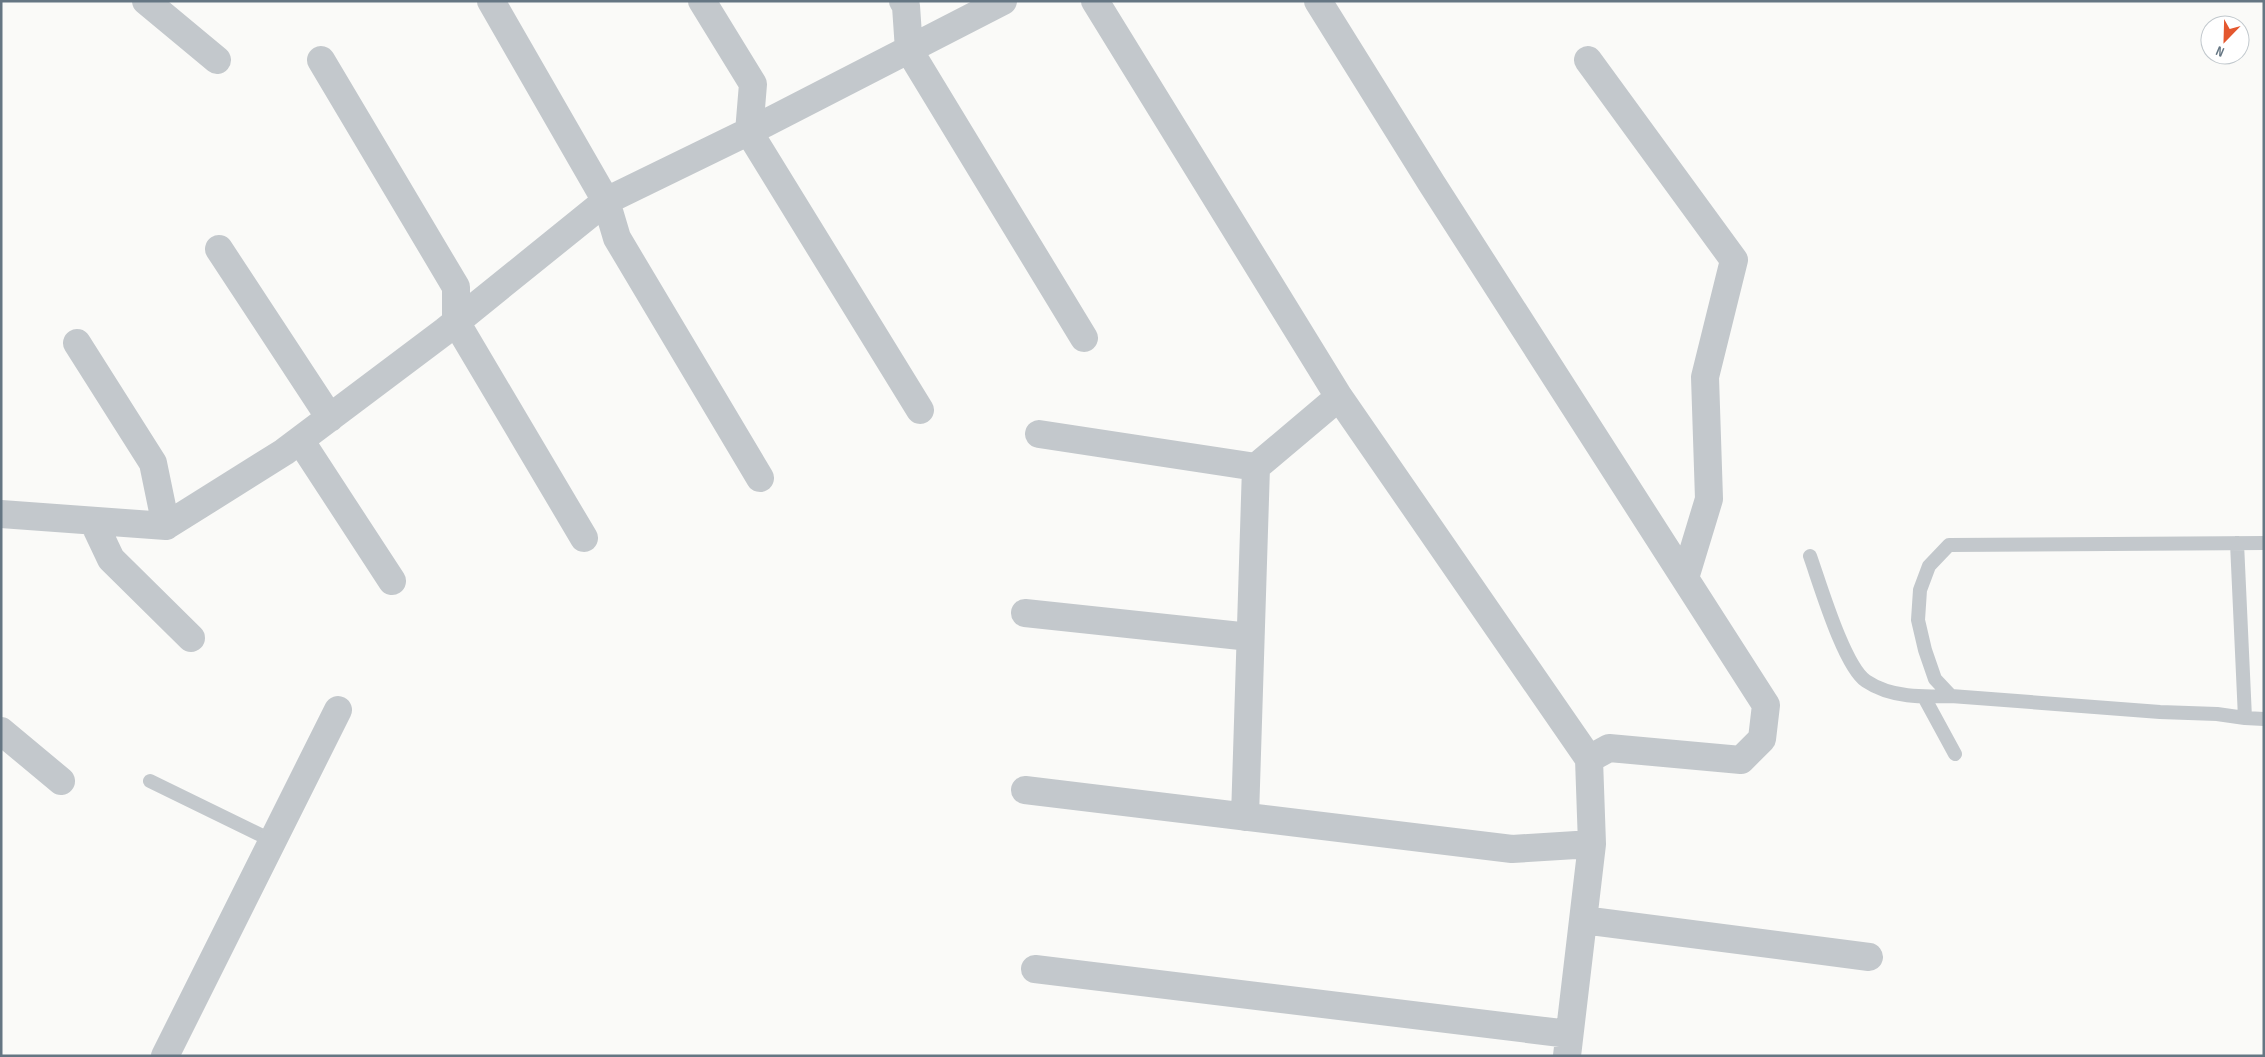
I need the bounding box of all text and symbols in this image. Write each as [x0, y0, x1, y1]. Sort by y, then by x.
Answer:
north arrow [2200, 15, 2250, 65]
text: N [2213, 42, 2227, 61]

